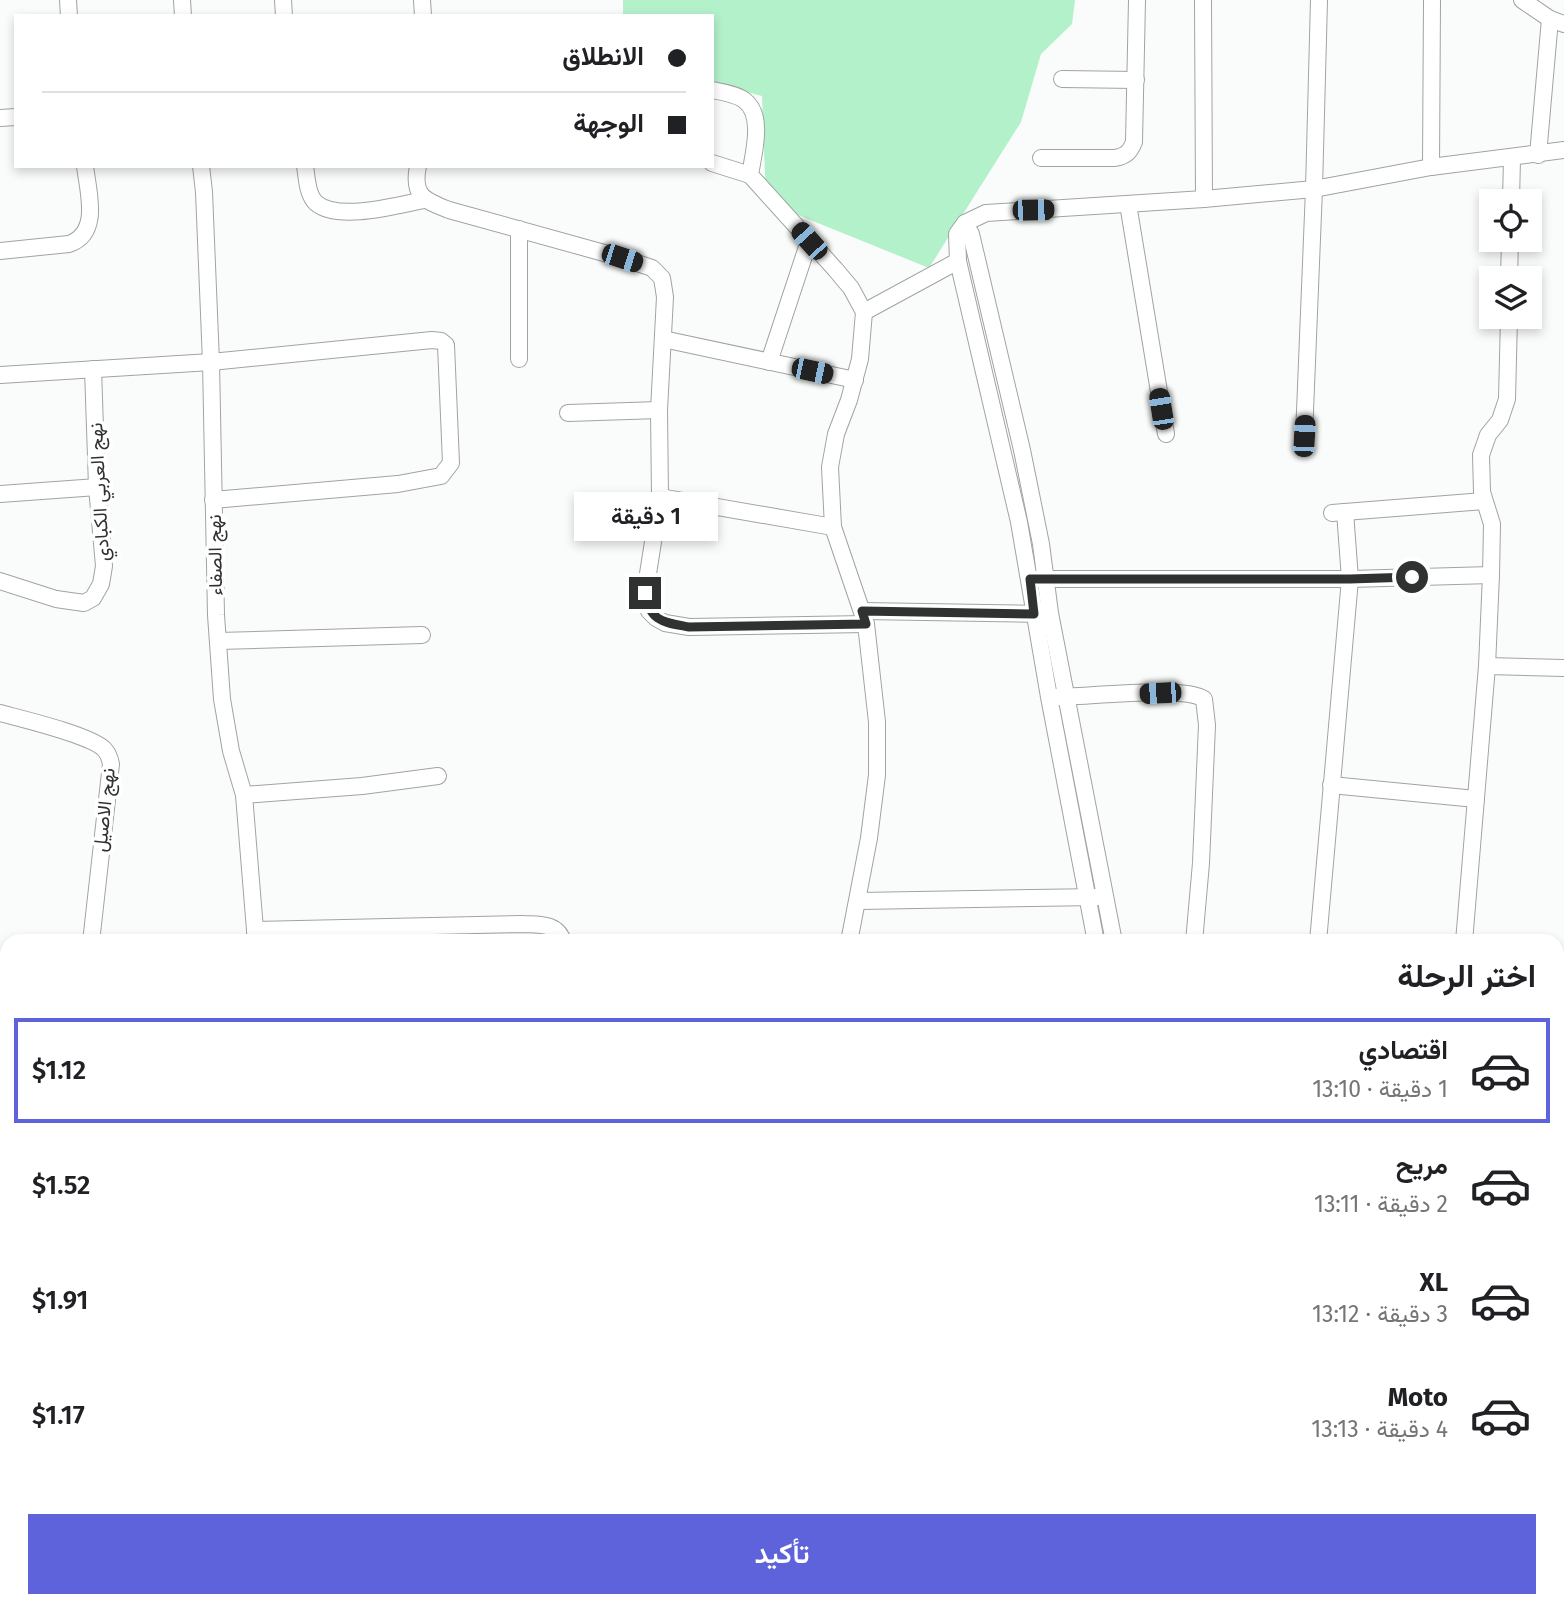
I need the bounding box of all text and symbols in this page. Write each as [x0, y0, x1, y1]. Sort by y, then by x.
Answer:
text: الانطلاق [562, 41, 644, 72]
text: الوجهة [573, 108, 644, 139]
map controls [1479, 189, 1542, 329]
button: locate [1479, 189, 1542, 252]
car [1012, 199, 1055, 221]
car [788, 218, 831, 264]
car [599, 242, 646, 274]
button: layers [1479, 266, 1542, 329]
car [790, 356, 835, 386]
car [1148, 387, 1175, 431]
car [1293, 414, 1316, 458]
street label: نهج العربي الكبادي [84, 422, 118, 562]
callout: 1 دقيقة [573, 491, 717, 540]
text: 1 دقيقة [611, 502, 681, 530]
street label: نهج الصفاء [203, 514, 229, 596]
route start [1396, 561, 1428, 593]
route end [629, 577, 661, 609]
car [1139, 681, 1182, 705]
street label: نهج الاصيل [88, 767, 122, 853]
text: اختر الرحلة [1397, 957, 1536, 995]
text: اقتصادي [1359, 1035, 1448, 1066]
icon: car [1469, 1039, 1532, 1102]
text: $1.12 [32, 1055, 86, 1086]
text: 1 دقيقة · 13:10 [1312, 1075, 1448, 1103]
text: مريح [1396, 1150, 1448, 1181]
icon: car [1469, 1154, 1532, 1217]
text: $1.52 [32, 1170, 90, 1201]
text: 2 دقيقة · 13:11 [1314, 1190, 1448, 1218]
text: XL [1420, 1267, 1448, 1298]
icon: car [1469, 1269, 1532, 1332]
text: $1.91 [32, 1285, 88, 1316]
text: 3 دقيقة · 13:12 [1312, 1300, 1448, 1328]
text: Moto [1388, 1382, 1448, 1413]
icon: car [1469, 1384, 1532, 1447]
text: $1.17 [32, 1400, 85, 1431]
text: 4 دقيقة · 13:13 [1311, 1415, 1448, 1443]
button: تأكيد [28, 1514, 1536, 1594]

